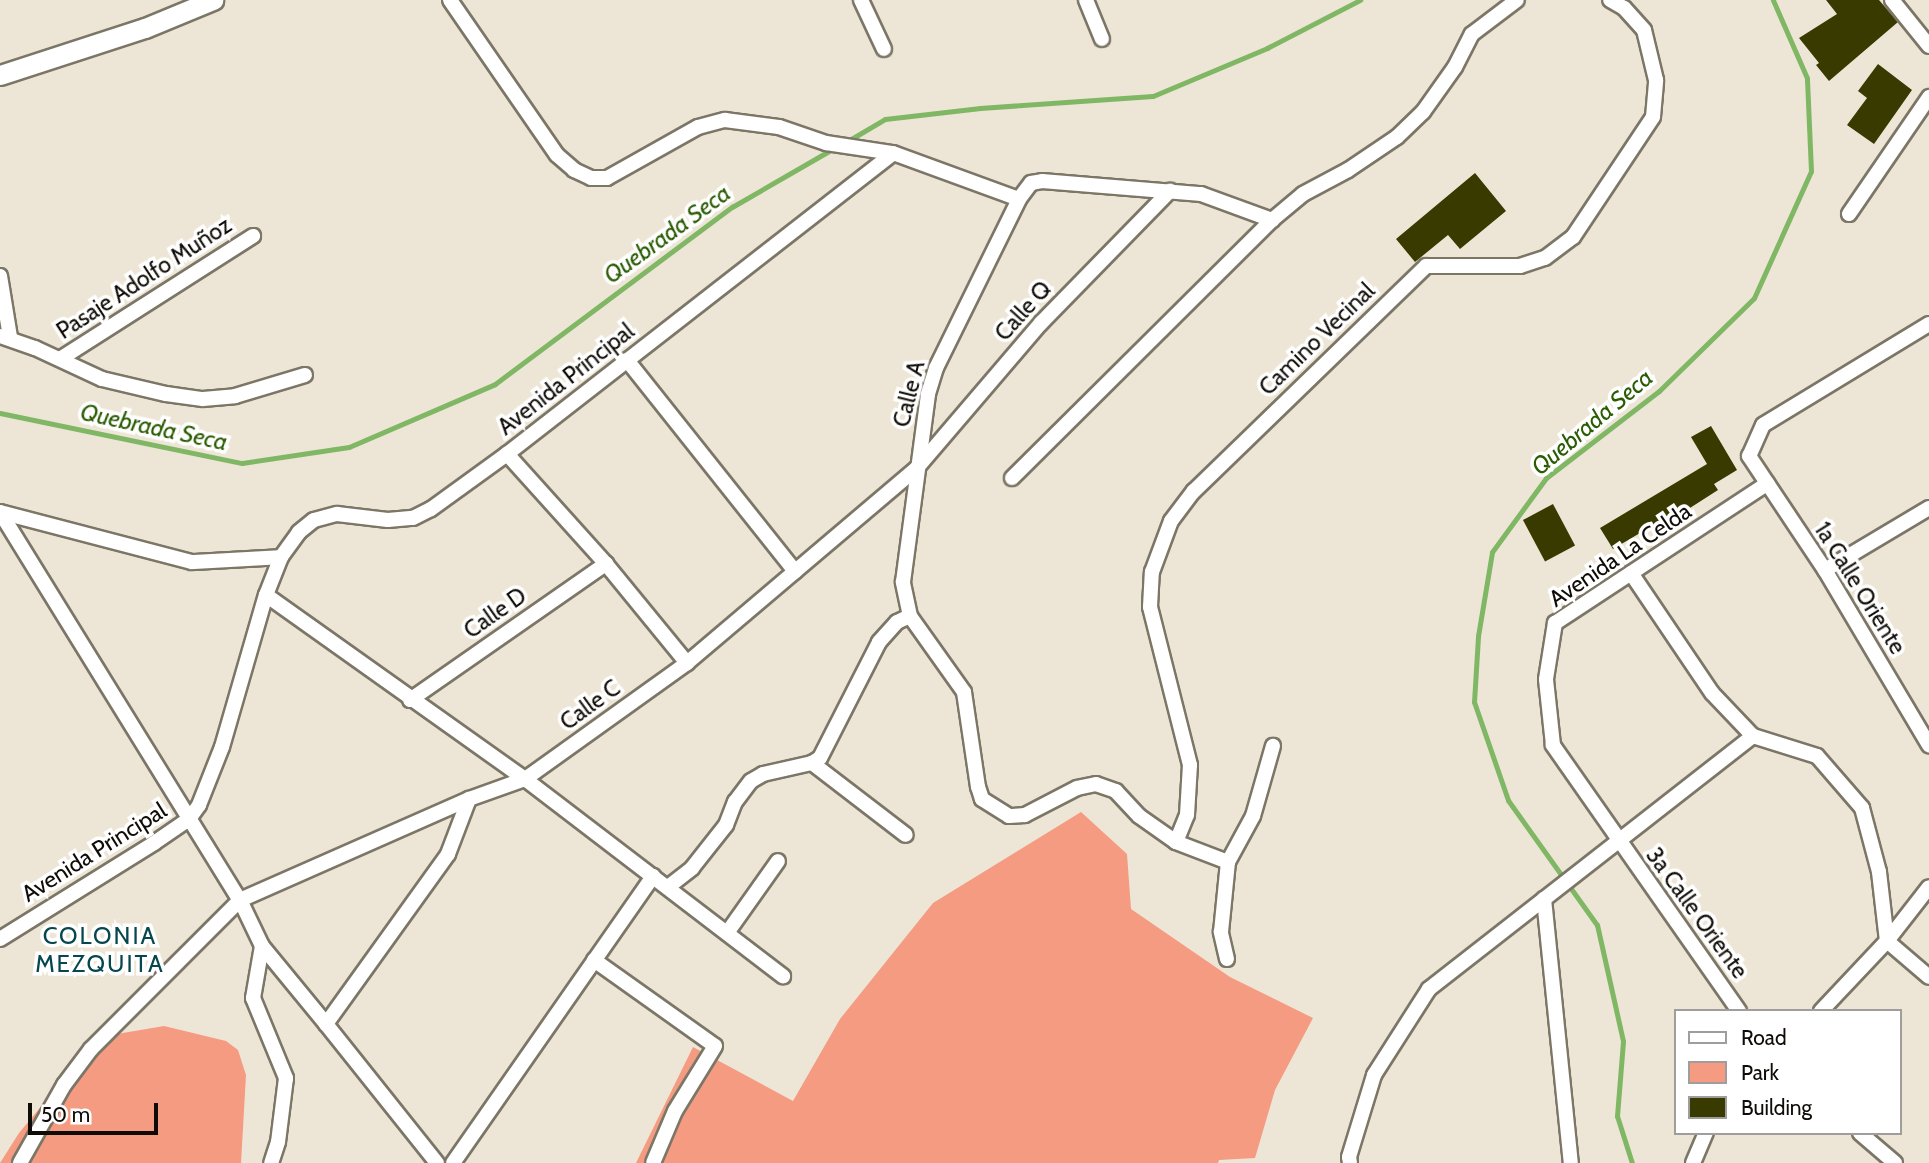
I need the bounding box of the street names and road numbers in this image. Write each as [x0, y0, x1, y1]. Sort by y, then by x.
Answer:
street label: Pasaje Adolfo Muñoz [51, 211, 237, 345]
street label: Calle Q [989, 276, 1057, 346]
street label: Camino Vecinal [1253, 277, 1381, 401]
street label: Avenida Principal [492, 317, 640, 441]
street label: Calle A [887, 358, 931, 430]
street label: Avenida La Celda [1544, 497, 1696, 613]
street label: 1a Calle Oriente [1809, 517, 1911, 659]
street label: Calle D [459, 582, 531, 644]
street label: Calle C [555, 674, 625, 736]
street label: Avenida Principal [16, 796, 172, 908]
street label: 3a Calle Oriente [1640, 842, 1754, 984]

